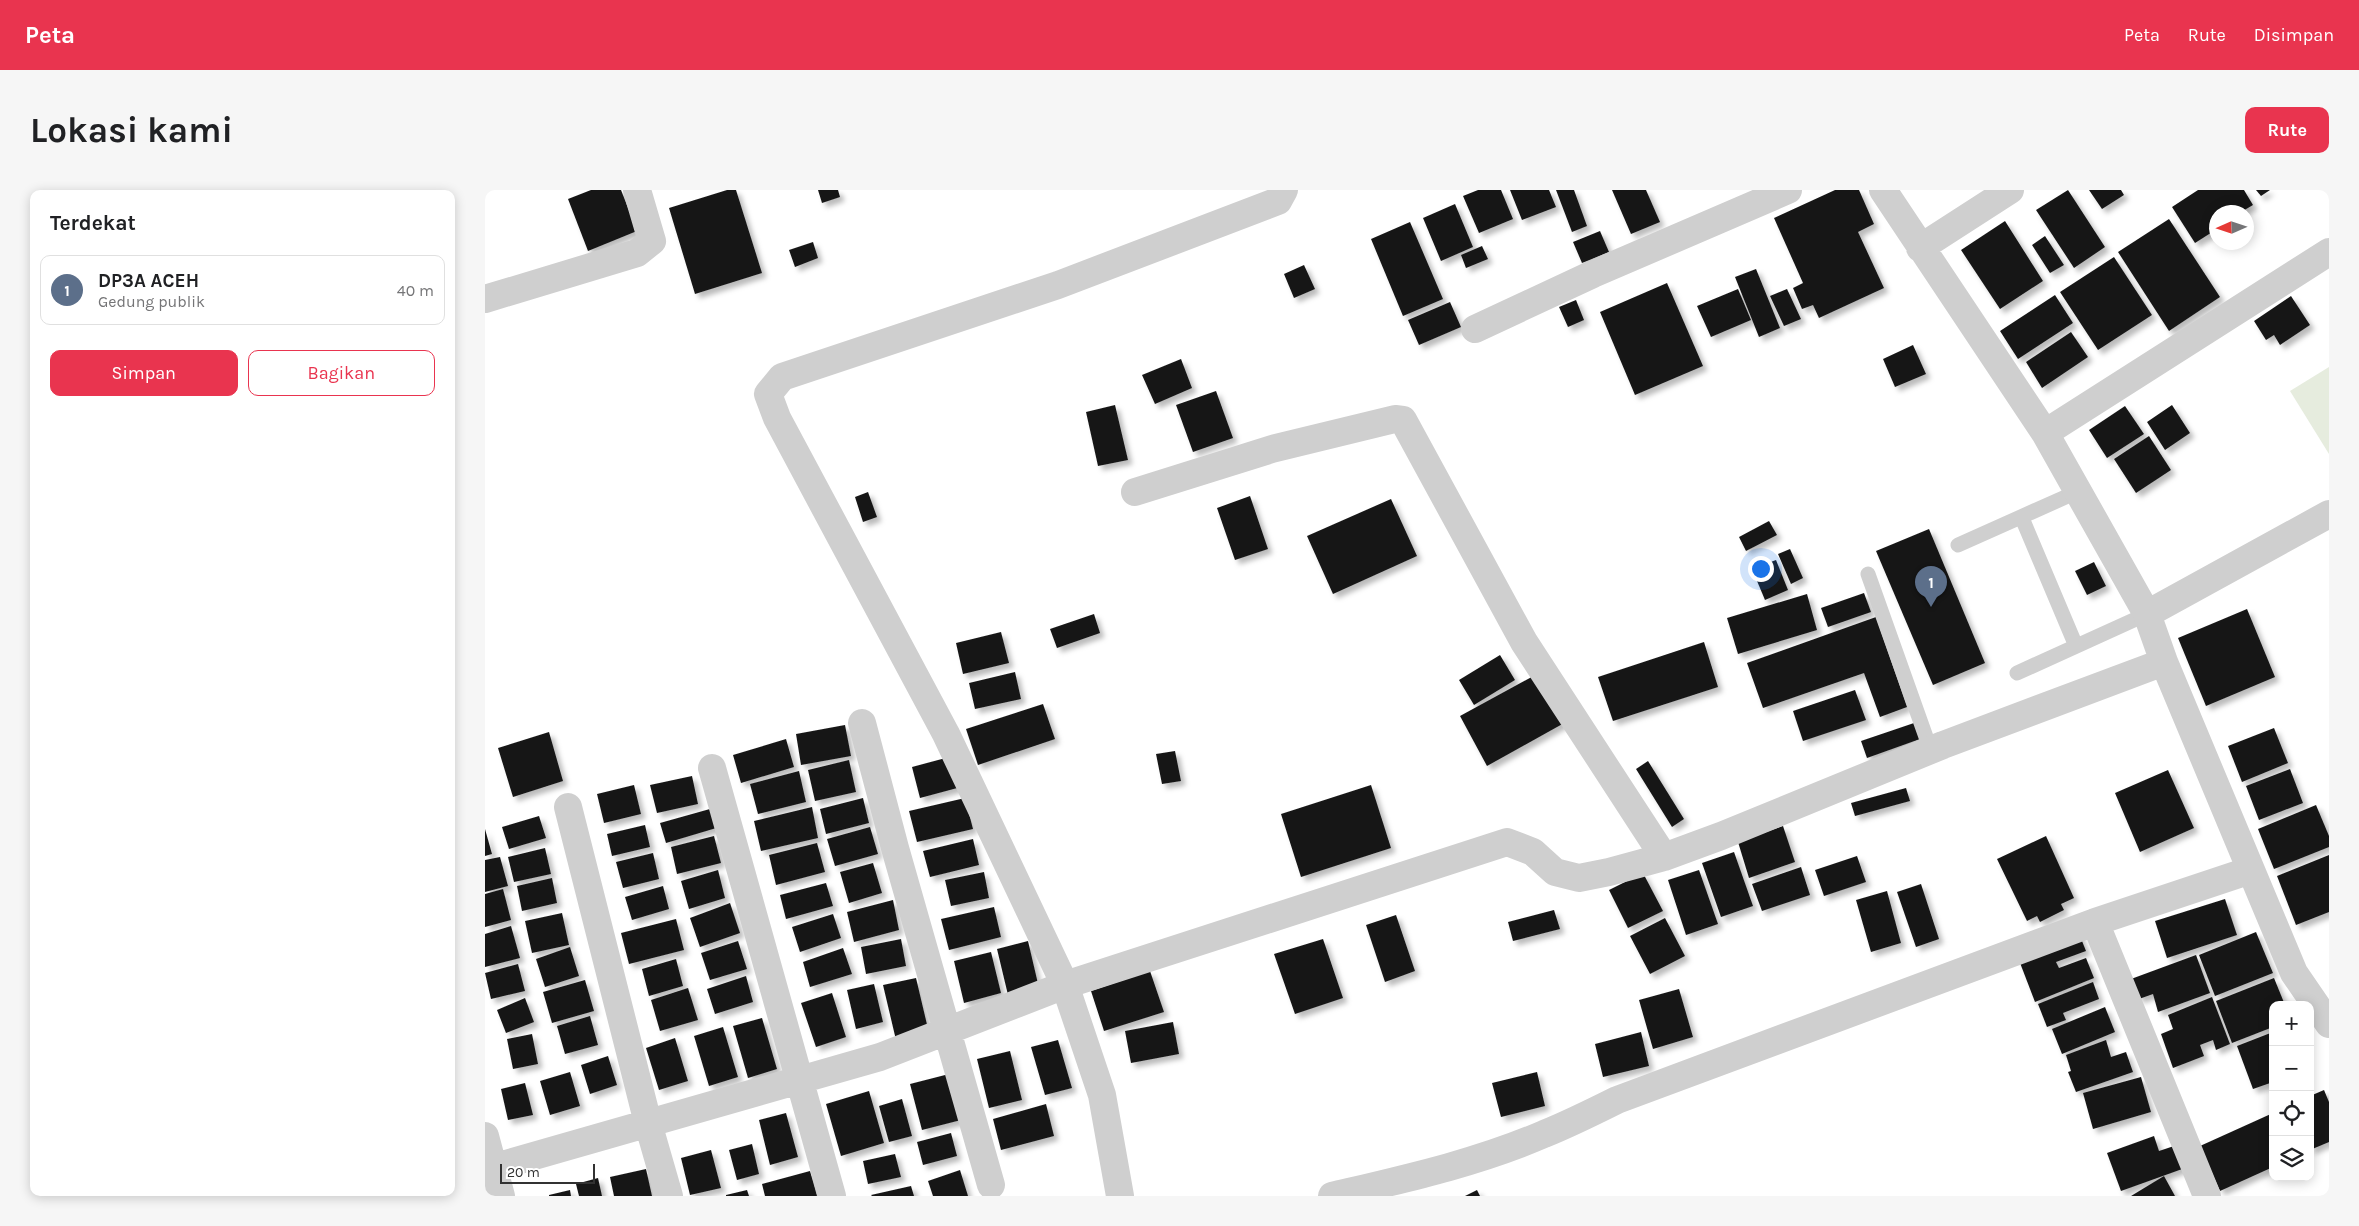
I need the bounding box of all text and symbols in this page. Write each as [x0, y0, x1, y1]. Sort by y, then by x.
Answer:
text: Peta [25, 21, 75, 49]
text: Peta [2124, 24, 2160, 46]
text: Rute [2188, 24, 2226, 46]
text: Disimpan [2254, 24, 2334, 46]
button: Rute [2245, 107, 2329, 153]
text: Lokasi kami [30, 110, 233, 151]
north arrow [2209, 205, 2254, 250]
text: Terdekat [50, 211, 136, 235]
text: DP3A ACEH [98, 270, 199, 292]
text: 1 [64, 281, 70, 300]
text: 40 m [397, 281, 434, 300]
text: Gedung publik [98, 292, 205, 311]
button: Simpan [50, 350, 238, 396]
button: Bagikan [248, 350, 435, 396]
your location [1748, 556, 1774, 582]
pin: 1 [1915, 566, 1947, 607]
map controls [2269, 1001, 2314, 1181]
button: + [2269, 1001, 2314, 1046]
button: − [2269, 1046, 2314, 1091]
button: locate [2269, 1091, 2314, 1136]
button: layers [2269, 1136, 2314, 1181]
scale bar [500, 1161, 595, 1184]
text: 20 m [507, 1164, 540, 1181]

